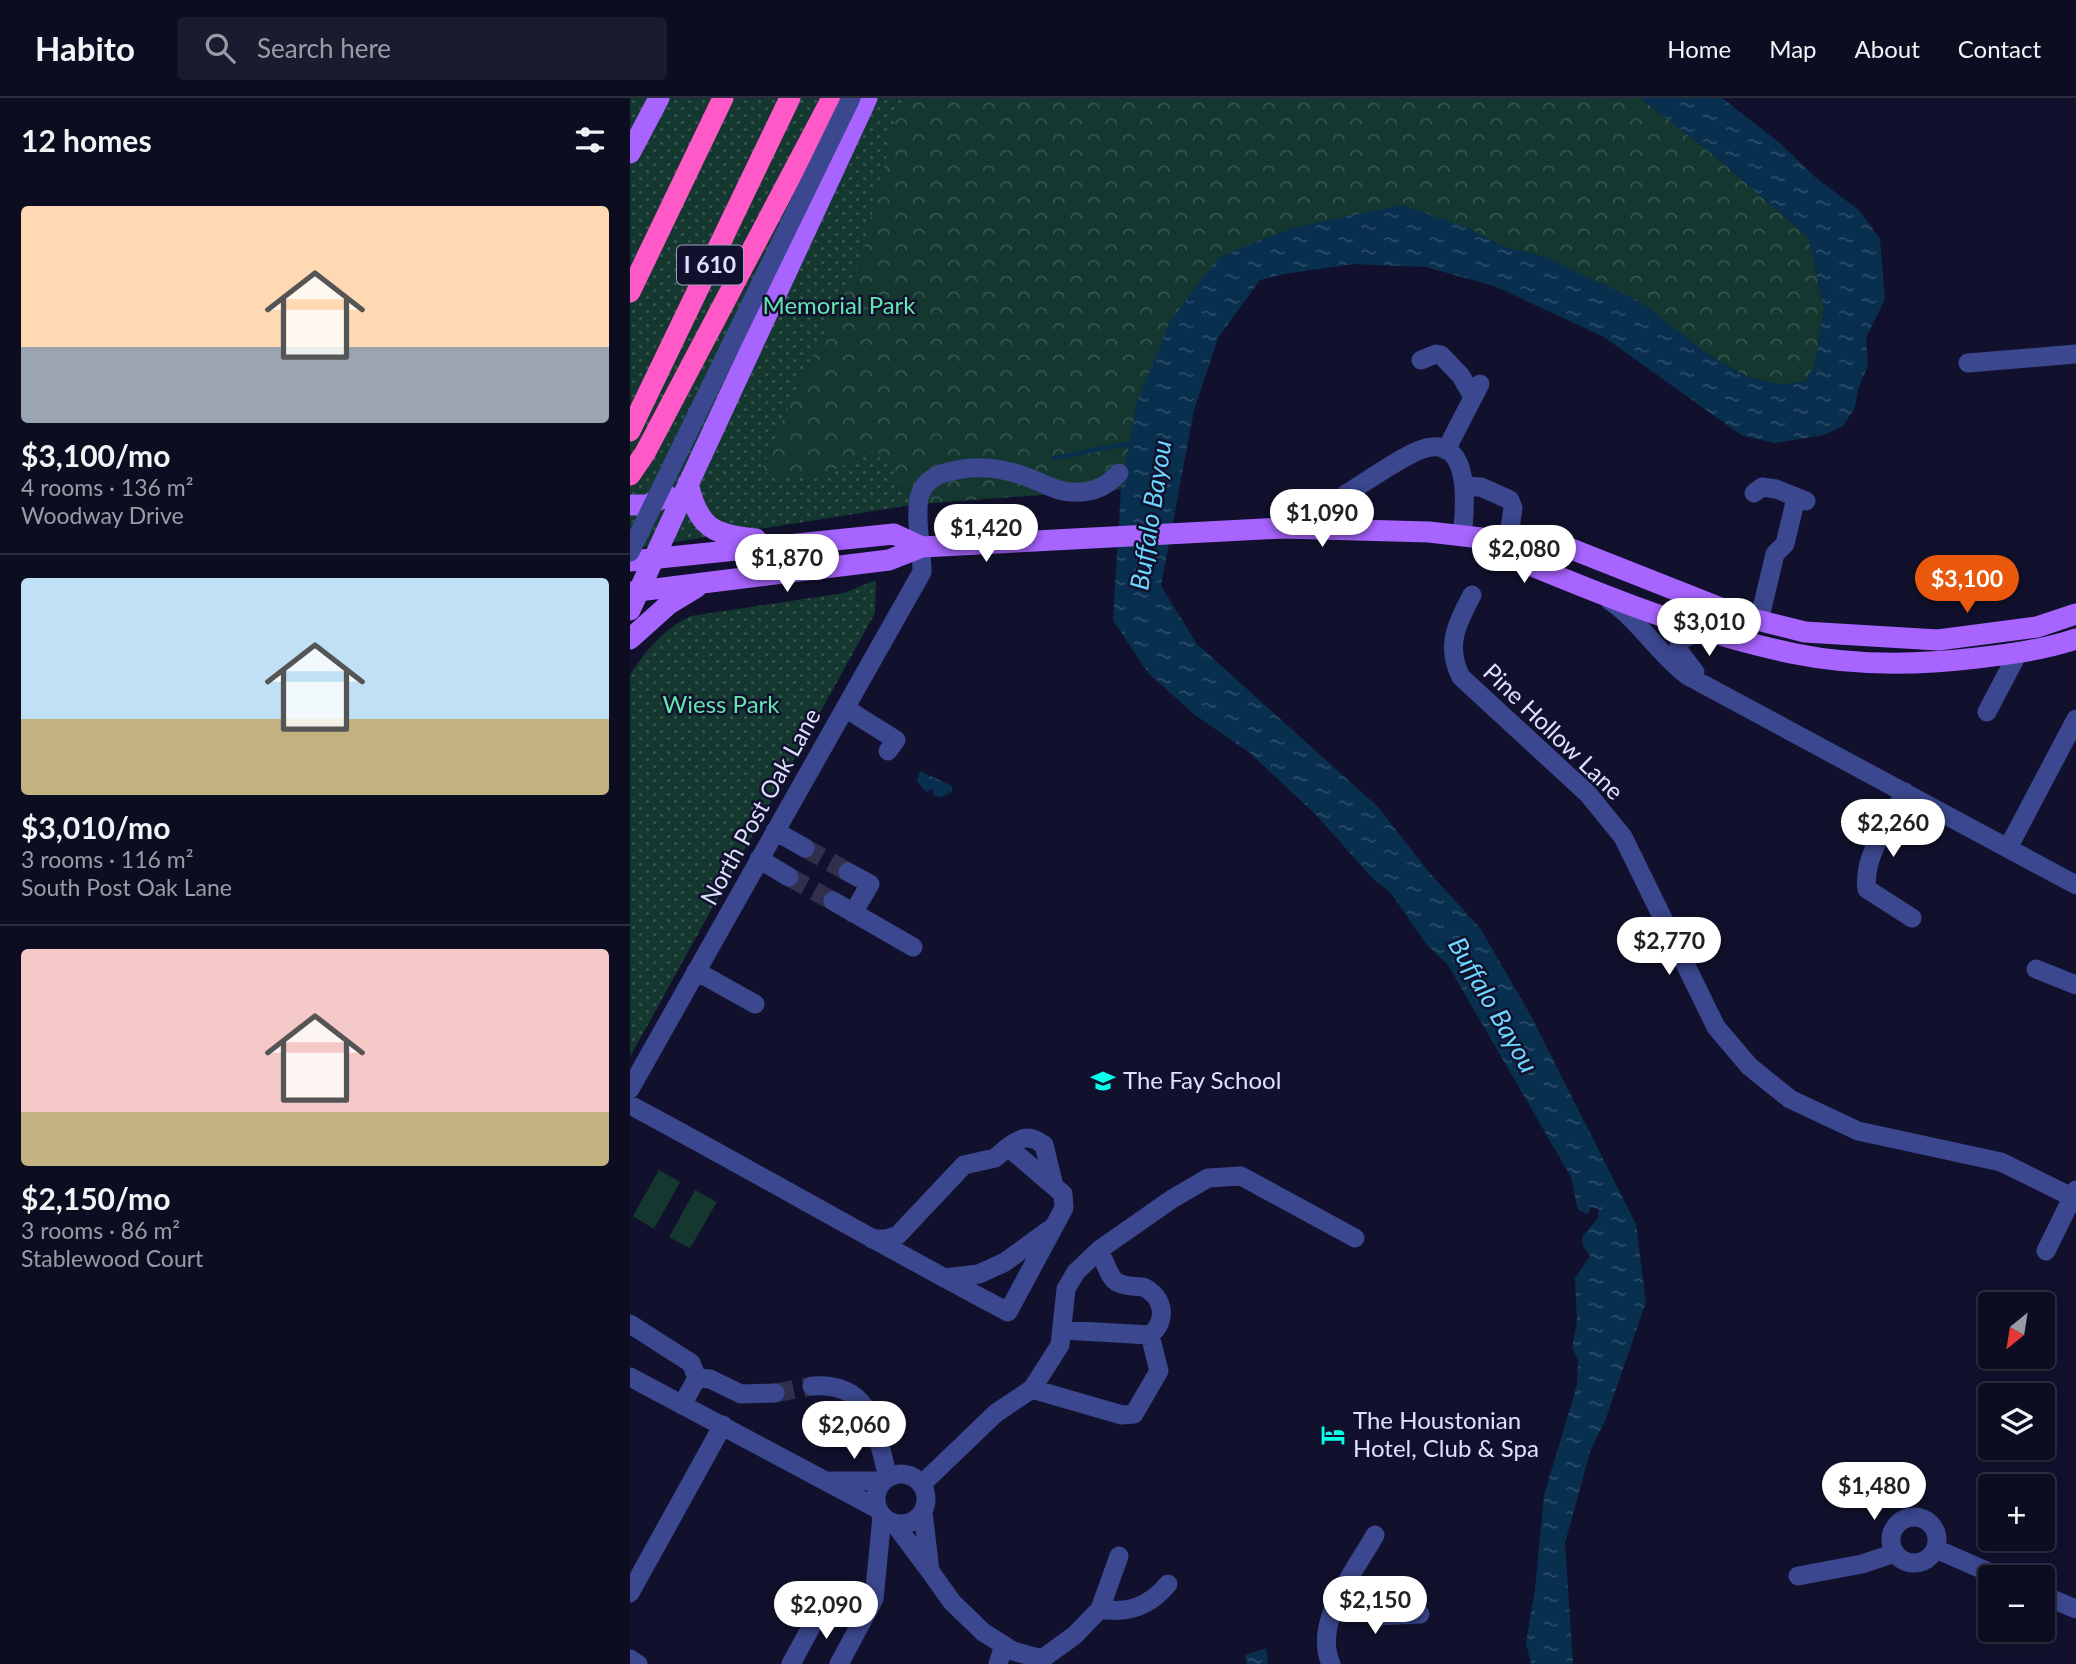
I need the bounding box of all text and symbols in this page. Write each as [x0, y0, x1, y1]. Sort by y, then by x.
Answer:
search box [177, 17, 667, 80]
text: Habito [35, 28, 135, 68]
icon: search [201, 29, 239, 67]
text: Search here [257, 32, 391, 64]
text: Home [1667, 34, 1731, 63]
text: Map [1769, 34, 1817, 63]
text: About [1855, 34, 1920, 63]
text: Contact [1958, 34, 2041, 63]
icon: filters [571, 121, 609, 159]
text: 12 homes [21, 122, 152, 158]
road number: I 610 [677, 246, 743, 284]
icon: home [252, 252, 378, 378]
park label: Memorial Park [762, 290, 916, 319]
text: $3,100/mo [21, 437, 170, 473]
water label: Buffalo Bayou [1122, 438, 1178, 592]
text: 4 rooms · 136 m² [21, 473, 193, 501]
pin: $1,090 [1265, 490, 1379, 549]
text: $1,090 [1286, 498, 1358, 526]
text: Woodway Drive [21, 501, 184, 529]
pin: $1,420 [929, 504, 1043, 564]
text: $1,420 [950, 513, 1022, 541]
pin: $2,080 [1467, 526, 1581, 585]
pin: $1,870 [730, 534, 844, 594]
text: $2,080 [1488, 534, 1560, 562]
text: $1,870 [751, 543, 823, 571]
pin: $3,100 [1910, 556, 2024, 615]
text: $3,100 [1931, 564, 2003, 592]
pin: $3,010 [1652, 598, 1766, 658]
text: $3,010 [1673, 607, 1745, 635]
icon: home [252, 624, 378, 750]
street label: Pine Hollow Lane [1478, 657, 1630, 805]
park label: Wiess Park [662, 689, 780, 718]
street label: North Post Oak Lane [694, 703, 826, 910]
pin: $2,260 [1836, 800, 1950, 859]
text: $2,260 [1857, 808, 1929, 836]
text: $3,010/mo [21, 809, 170, 845]
text: 3 rooms · 116 m² [21, 845, 193, 873]
text: South Post Oak Lane [21, 873, 232, 901]
pin: $2,770 [1612, 918, 1726, 977]
text: $2,770 [1633, 926, 1705, 954]
water label: Buffalo Bayou [1442, 931, 1546, 1078]
icon: home [252, 995, 378, 1121]
place label: The Fay School [1123, 1065, 1281, 1094]
school or university icon: The Fay School [1089, 1067, 1117, 1095]
text: $2,150/mo [21, 1180, 170, 1216]
text: 3 rooms · 86 m² [21, 1216, 180, 1244]
text: Stablewood Court [21, 1244, 203, 1272]
north arrow [1978, 1292, 2054, 1368]
map controls [1978, 1292, 2055, 1642]
button: layers [1978, 1383, 2055, 1460]
pin: $2,060 [797, 1402, 911, 1461]
place label: The Houstonian Hotel, Club & Spa [1353, 1405, 1539, 1462]
text: $2,060 [818, 1410, 890, 1438]
hotel icon: The Houstonian Hotel, Club & Spa [1319, 1421, 1347, 1449]
pin: $1,480 [1817, 1462, 1931, 1522]
text: $1,480 [1838, 1471, 1910, 1499]
button: + [1978, 1474, 2055, 1551]
button: − [1978, 1565, 2055, 1642]
pin: $2,150 [1318, 1576, 1432, 1636]
pin: $2,090 [769, 1582, 883, 1641]
text: $2,150 [1339, 1585, 1411, 1613]
text: $2,090 [790, 1590, 862, 1618]

